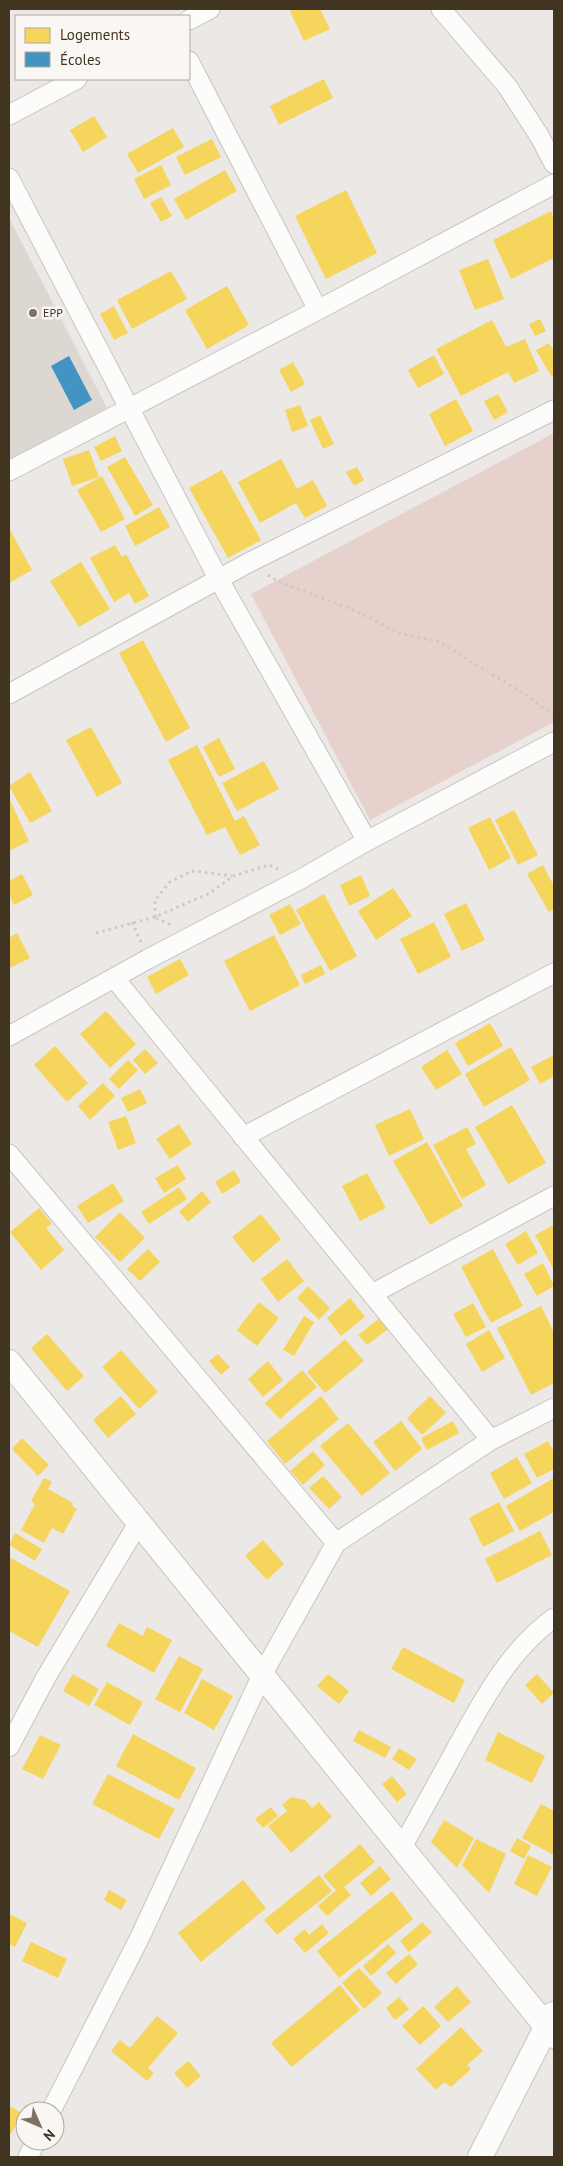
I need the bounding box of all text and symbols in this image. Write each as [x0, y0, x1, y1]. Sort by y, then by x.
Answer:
legend [15, 15, 190, 80]
text: Logements [60, 25, 130, 44]
text: Écoles [60, 50, 101, 69]
place label: EPP [43, 305, 63, 320]
marker: EPP [27, 307, 39, 319]
north arrow [15, 2101, 65, 2151]
text: N [40, 2126, 59, 2145]

